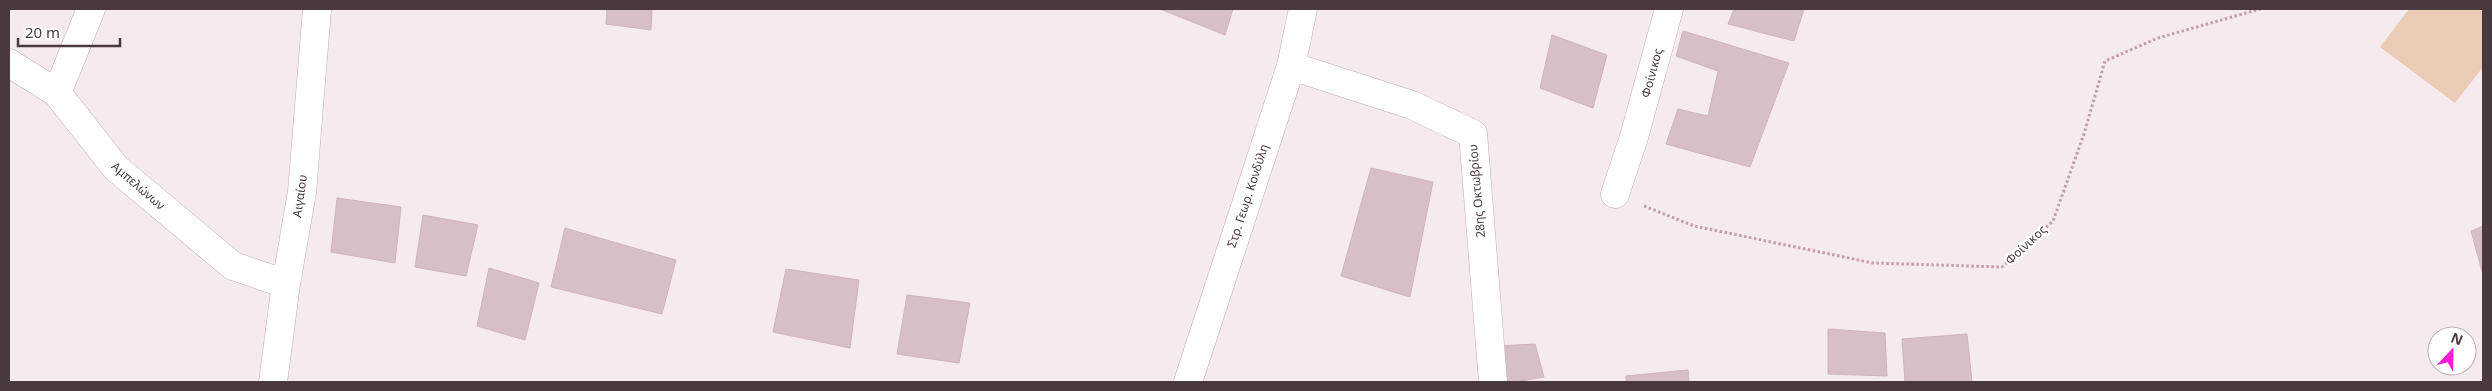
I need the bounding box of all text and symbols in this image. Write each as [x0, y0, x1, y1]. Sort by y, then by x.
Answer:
scale bar [18, 15, 120, 47]
text: 20 m [25, 22, 60, 42]
street label: Φοίνικος [1637, 46, 1666, 100]
street label: Στρ. Γεωρ. Κονδύλη [1223, 142, 1272, 250]
street label: 28ης Οκτωβρίου [1464, 144, 1489, 238]
street label: Αμπελώνων [108, 158, 169, 214]
street label: Αιγαίου [288, 173, 311, 218]
street label: Φοίνικος [2001, 221, 2050, 268]
north arrow [2427, 326, 2477, 376]
text: N [2448, 328, 2466, 349]

